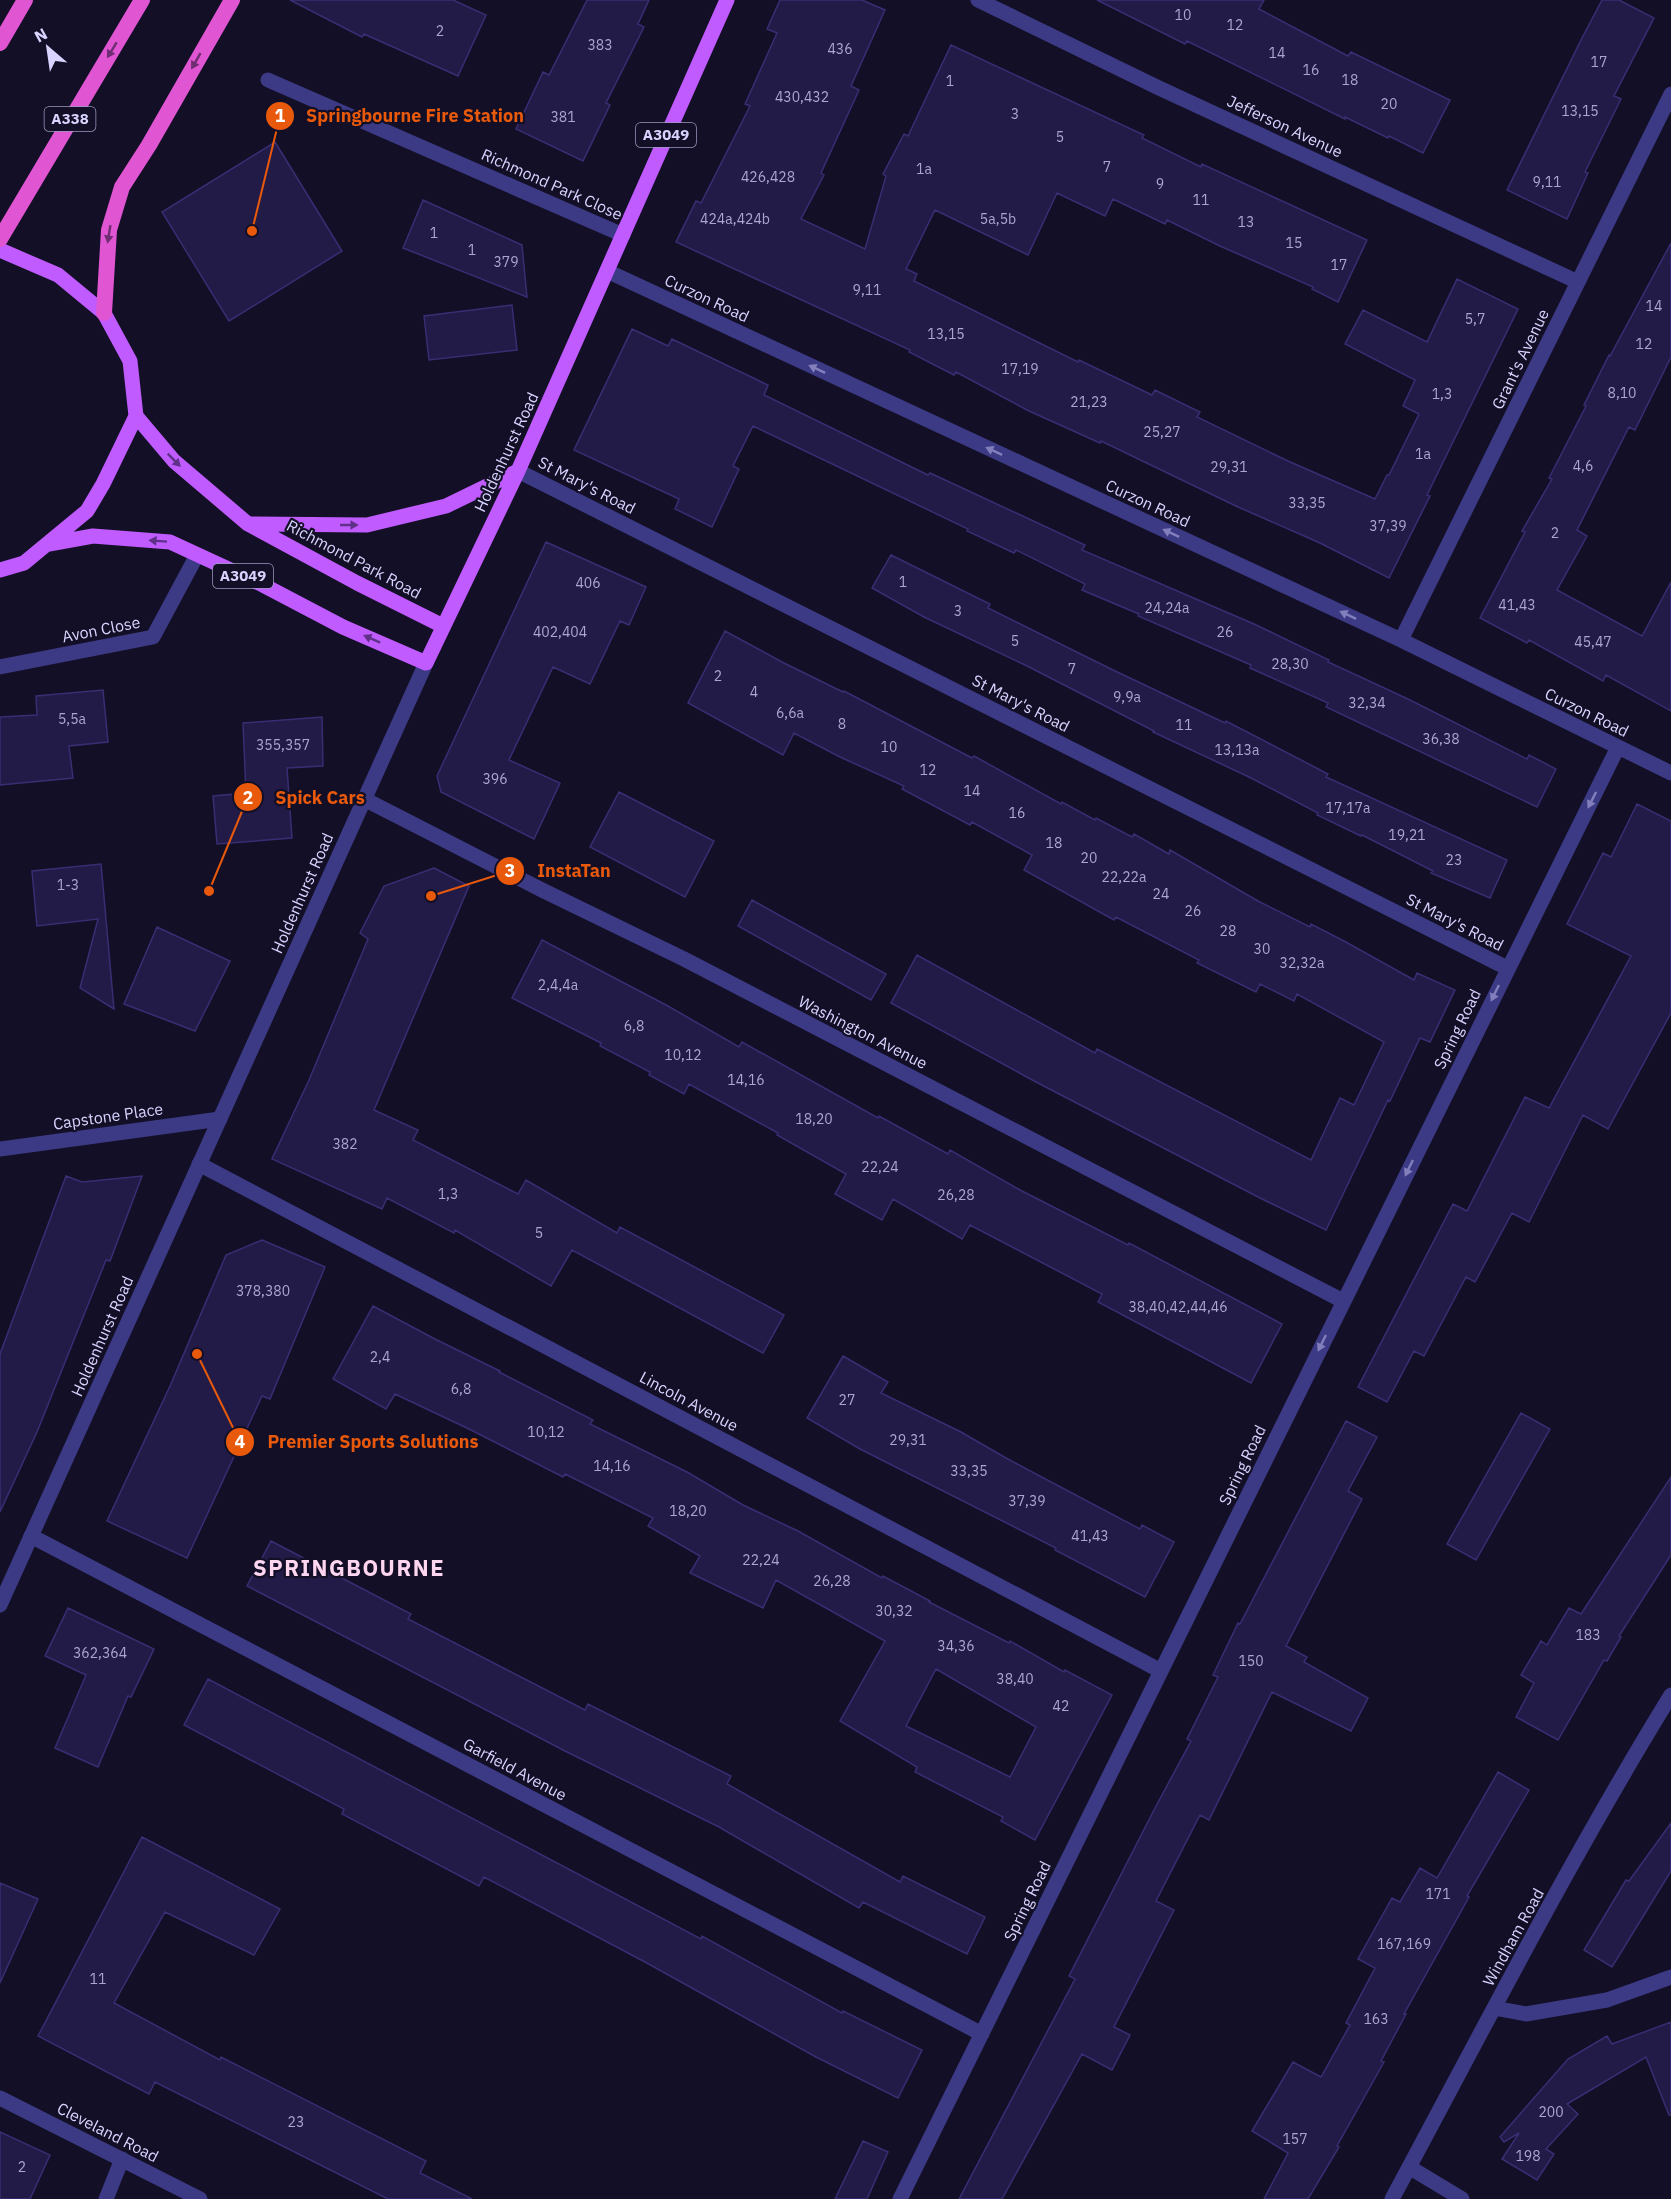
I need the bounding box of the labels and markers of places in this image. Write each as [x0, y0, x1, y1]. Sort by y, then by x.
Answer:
callout: Springbourne Fire Station [265, 98, 536, 134]
callout: Spick Cars [233, 779, 377, 815]
callout: InstaTan [495, 853, 623, 889]
callout: Premier Sports Solutions [225, 1424, 490, 1460]

